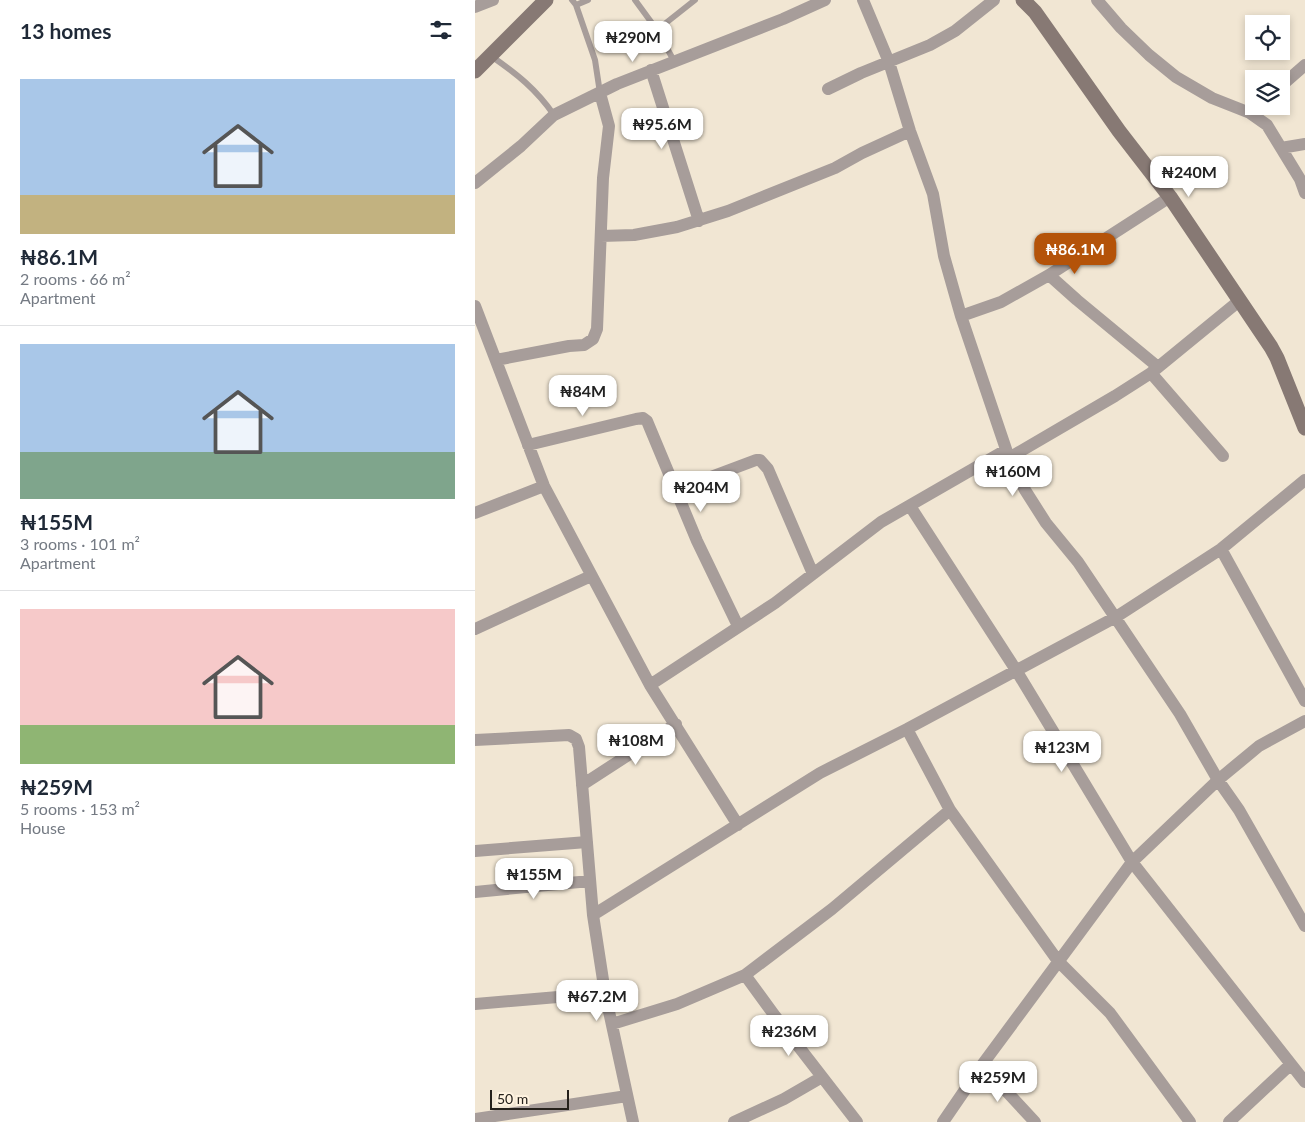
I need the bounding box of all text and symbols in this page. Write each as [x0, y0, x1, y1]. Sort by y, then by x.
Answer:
map controls [1245, 15, 1290, 115]
button: locate [1245, 15, 1290, 60]
icon: filters [427, 16, 455, 44]
text: 13 homes [20, 18, 111, 43]
pin: ₦290M [598, 20, 668, 63]
text: ₦290M [605, 27, 661, 46]
button: layers [1245, 70, 1290, 115]
pin: ₦95.6M [621, 108, 703, 150]
icon: home [193, 111, 283, 201]
text: ₦95.6M [632, 114, 692, 133]
pin: ₦240M [1154, 156, 1224, 198]
text: ₦240M [1161, 162, 1217, 181]
pin: ₦86.1M [1034, 232, 1116, 275]
text: ₦86.1M [1045, 239, 1105, 258]
text: ₦86.1M [20, 244, 98, 269]
text: 2 rooms · 66 m² [20, 269, 131, 288]
text: Apartment [20, 288, 95, 307]
pin: ₦84M [553, 374, 613, 417]
icon: home [193, 377, 283, 467]
text: ₦84M [560, 381, 606, 400]
pin: ₦160M [978, 454, 1048, 497]
text: ₦160M [985, 461, 1041, 480]
pin: ₦204M [666, 470, 736, 513]
text: ₦204M [673, 477, 729, 496]
text: ₦155M [20, 509, 93, 534]
text: 3 rooms · 101 m² [20, 534, 140, 553]
text: Apartment [20, 553, 95, 572]
icon: home [193, 642, 283, 732]
pin: ₦108M [601, 724, 671, 766]
text: ₦108M [608, 730, 664, 749]
pin: ₦123M [1027, 730, 1097, 773]
text: ₦123M [1034, 737, 1090, 756]
text: ₦259M [20, 774, 93, 799]
text: 5 rooms · 153 m² [20, 799, 140, 818]
text: House [20, 818, 65, 837]
pin: ₦155M [499, 858, 569, 900]
text: ₦155M [506, 864, 562, 883]
pin: ₦67.2M [556, 980, 638, 1022]
text: ₦67.2M [567, 986, 627, 1005]
pin: ₦236M [754, 1014, 824, 1057]
text: ₦236M [761, 1021, 817, 1040]
pin: ₦259M [963, 1060, 1033, 1103]
text: ₦259M [970, 1067, 1026, 1086]
scale bar [490, 1087, 569, 1110]
text: 50 m [497, 1090, 528, 1107]

